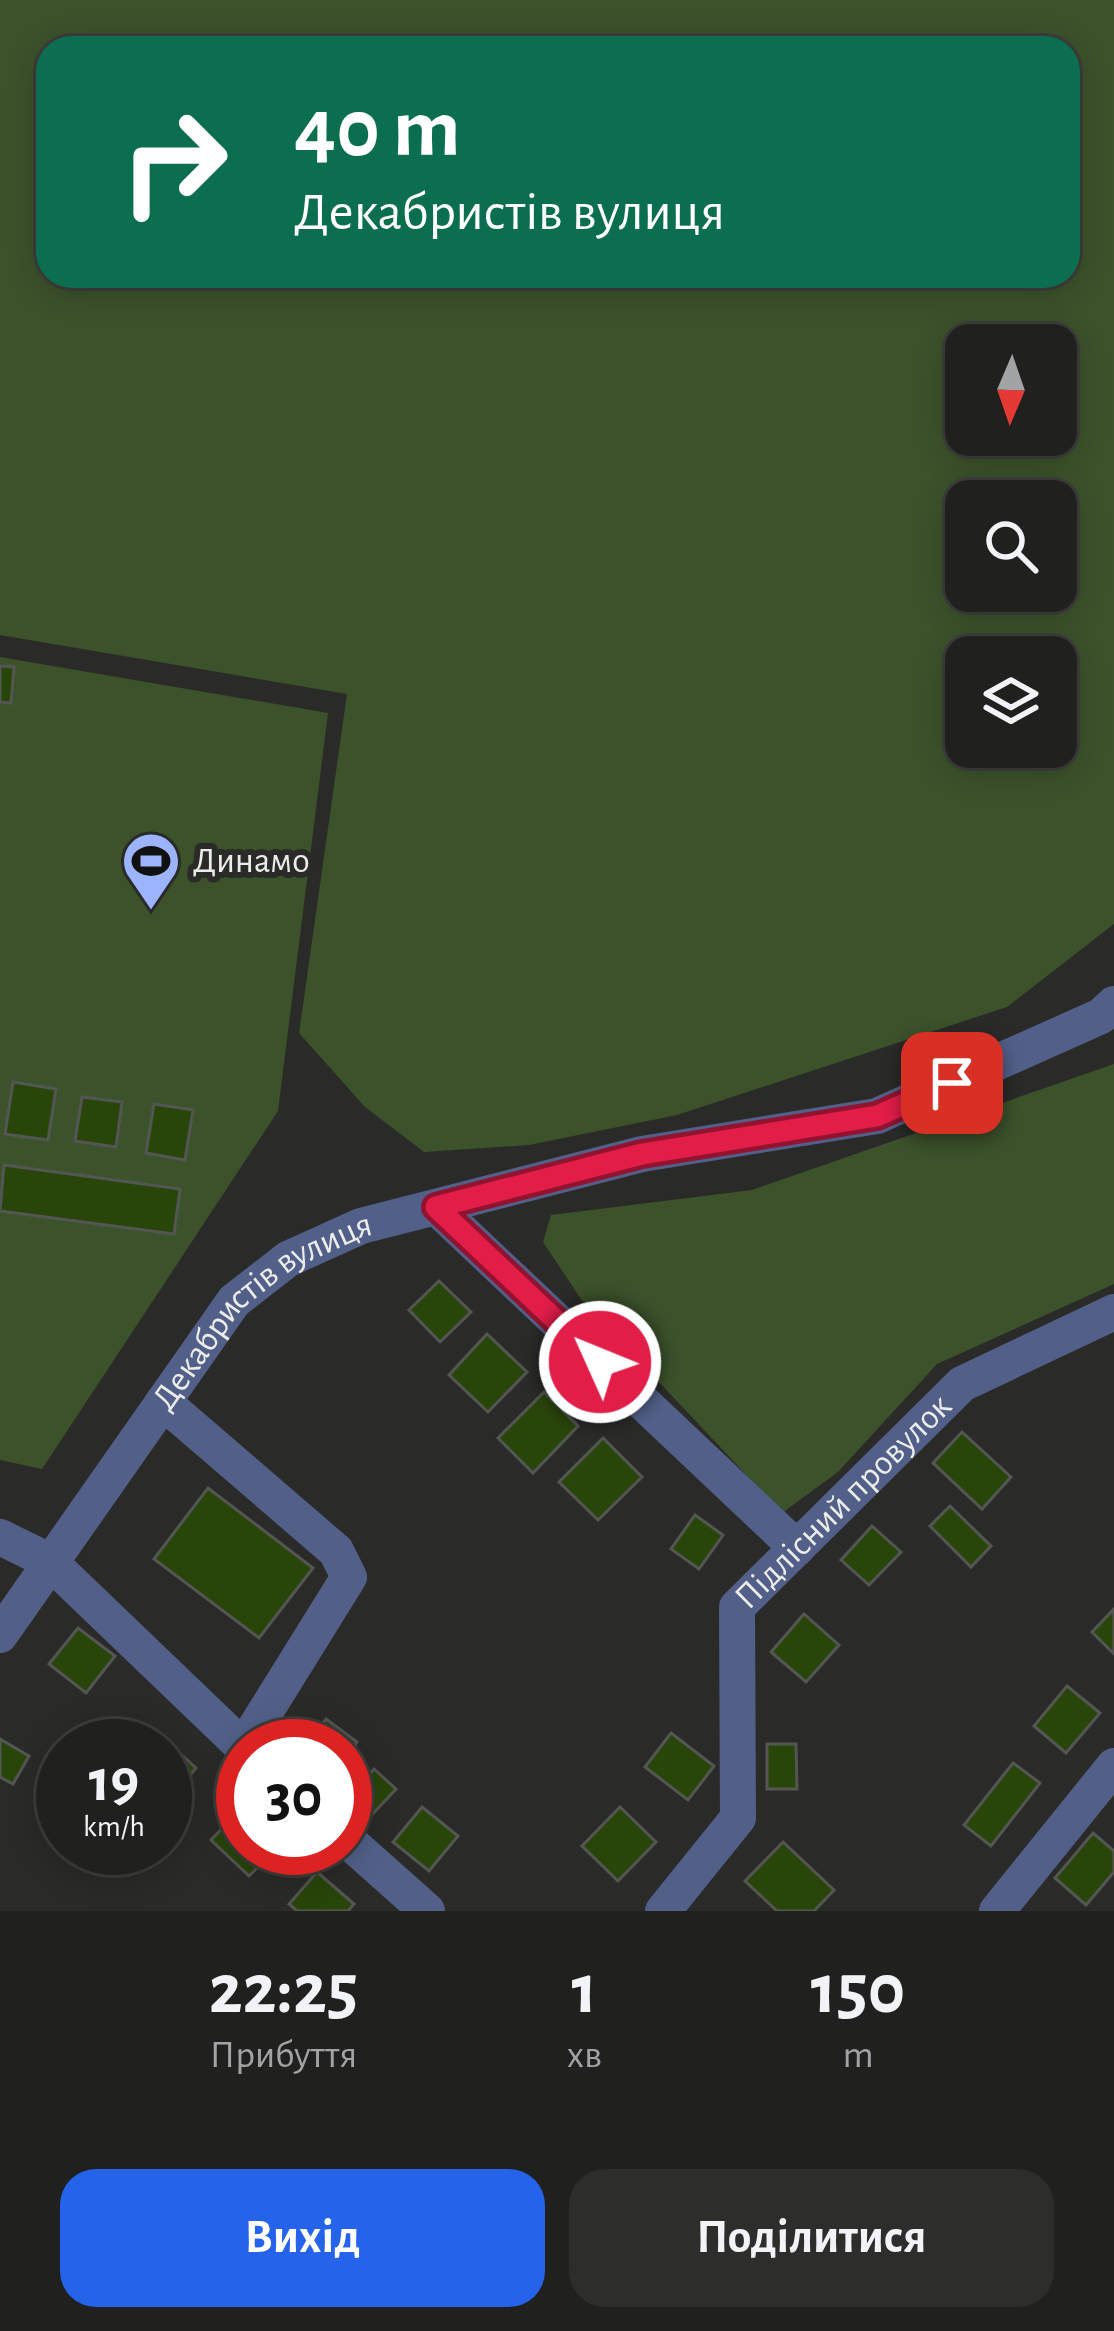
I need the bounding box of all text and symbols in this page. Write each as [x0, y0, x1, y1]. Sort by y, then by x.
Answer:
icon: right [96, 84, 252, 240]
text: 40 m [294, 88, 461, 172]
text: Декабристів вулиця [294, 186, 725, 240]
north arrow [945, 324, 1077, 456]
map controls [945, 324, 1077, 768]
button: search [945, 480, 1077, 612]
button: layers [945, 636, 1077, 768]
sports icon: Динамо [120, 830, 182, 912]
place label: Динамо [193, 843, 310, 879]
pin [901, 1032, 1003, 1134]
icon: arrive [919, 1050, 985, 1116]
street label: Декабристів вулиця [145, 1206, 376, 1417]
position arrow [537, 1299, 663, 1425]
street label: Підлісний провулок [728, 1387, 959, 1616]
speed limit sign: 30 [216, 1719, 372, 1875]
text: 19 [89, 1752, 139, 1812]
text: km/h [83, 1812, 145, 1842]
text: 22:25 [209, 1954, 358, 2026]
text: 1 [571, 1954, 597, 2026]
text: 150 [811, 1954, 905, 2026]
text: Прибуття [210, 2036, 357, 2075]
text: хв [567, 2036, 602, 2075]
text: m [842, 2036, 874, 2075]
button: Вихід [60, 2169, 545, 2307]
button: Поділитися [569, 2169, 1054, 2307]

